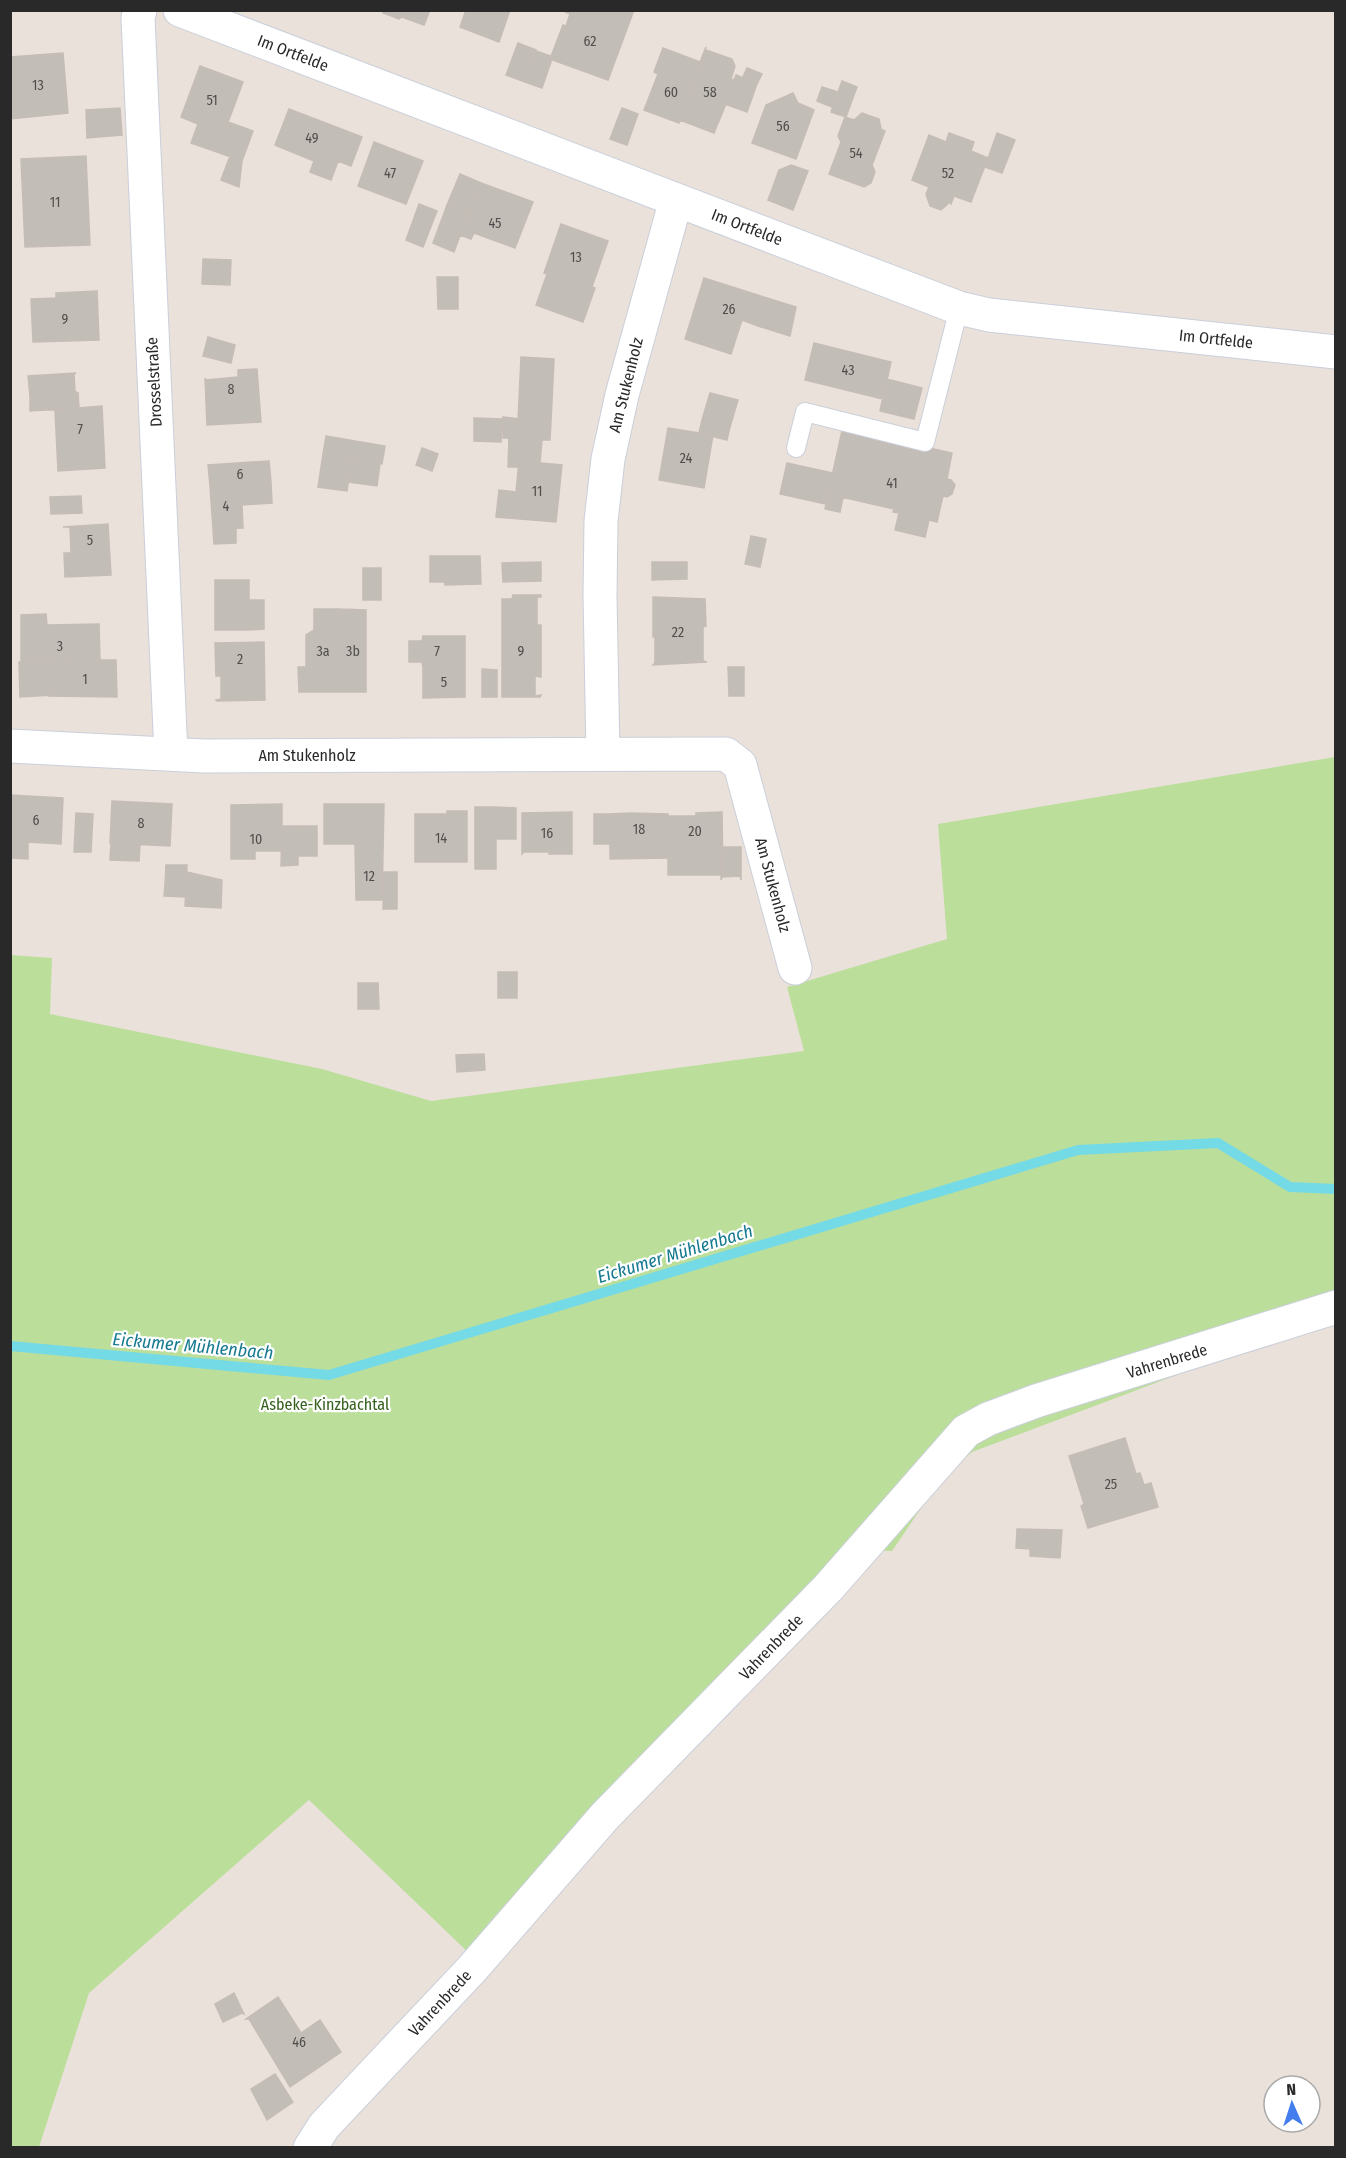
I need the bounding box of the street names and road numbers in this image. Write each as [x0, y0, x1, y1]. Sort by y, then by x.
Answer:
street label: Im Ortfelde [255, 31, 331, 75]
street label: Im Ortfelde [709, 205, 785, 249]
street label: Im Ortfelde [1178, 326, 1254, 352]
street label: Am Stukenholz [605, 336, 647, 434]
street label: Drosselstraße [142, 337, 166, 427]
street label: Am Stukenholz [258, 746, 356, 765]
street label: Am Stukenholz [751, 836, 795, 934]
street label: Vahrenbrede [1124, 1340, 1210, 1382]
street label: Vahrenbrede [735, 1610, 807, 1684]
street label: Vahrenbrede [405, 1966, 475, 2040]

